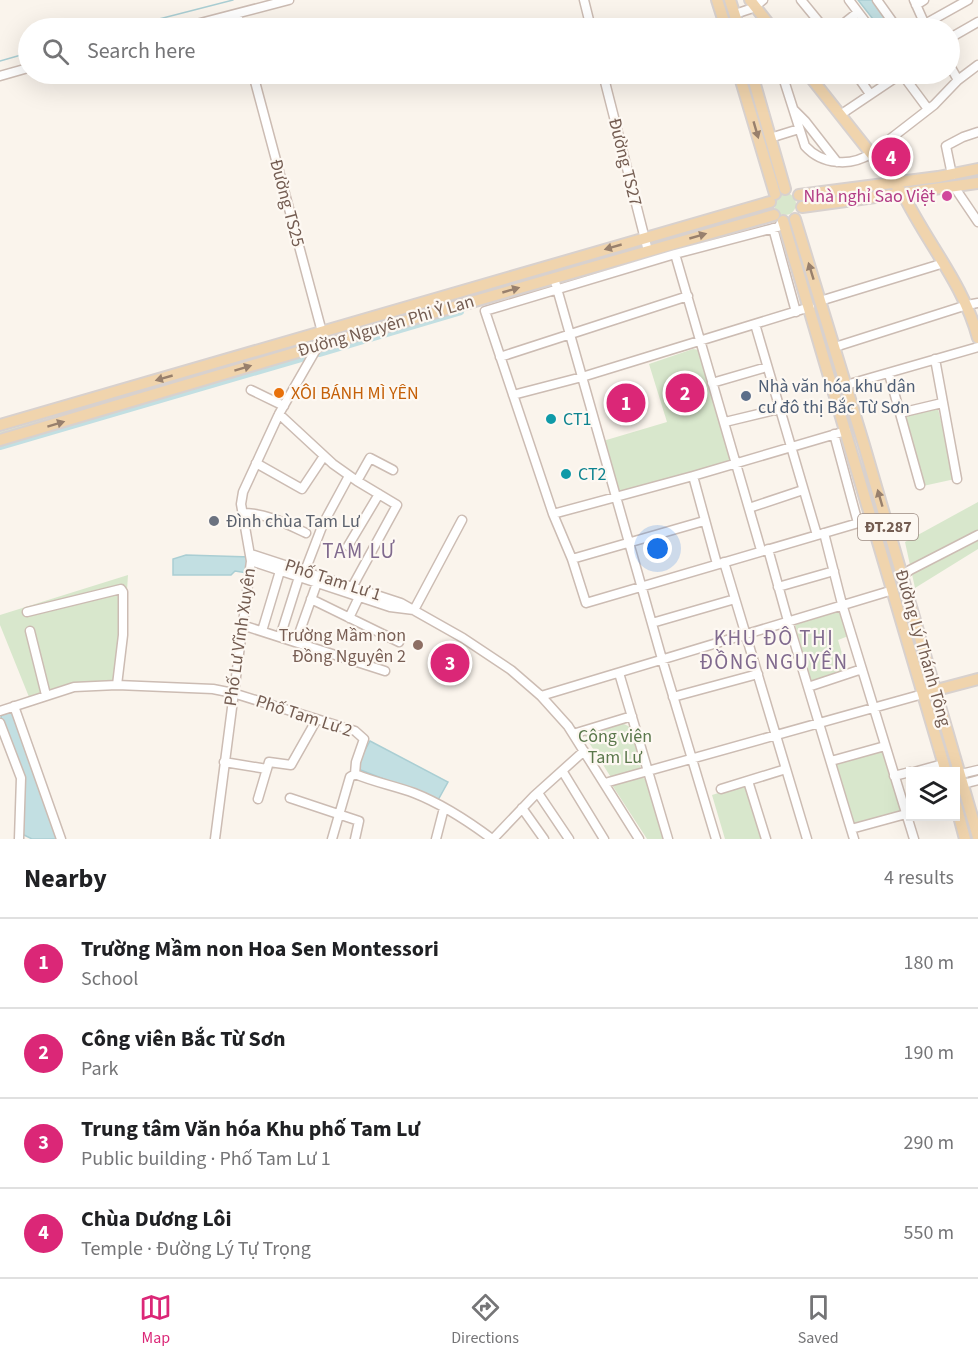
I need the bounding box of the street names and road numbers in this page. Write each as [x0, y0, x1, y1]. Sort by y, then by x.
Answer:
street label: Đường TS27 [602, 115, 648, 209]
street label: Đường TS25 [263, 156, 311, 250]
street label: Đường Nguyên Phi Ỷ Lan [295, 289, 477, 363]
road number: ĐT.287 [858, 514, 918, 540]
street label: Phố Tam Lư 1 [281, 553, 385, 607]
street label: Phố Lư Vĩnh Xuyên [218, 566, 262, 708]
street label: Đường Lý Thánh Tông [889, 566, 957, 730]
street label: Phố Tam Lư 2 [252, 689, 356, 743]

